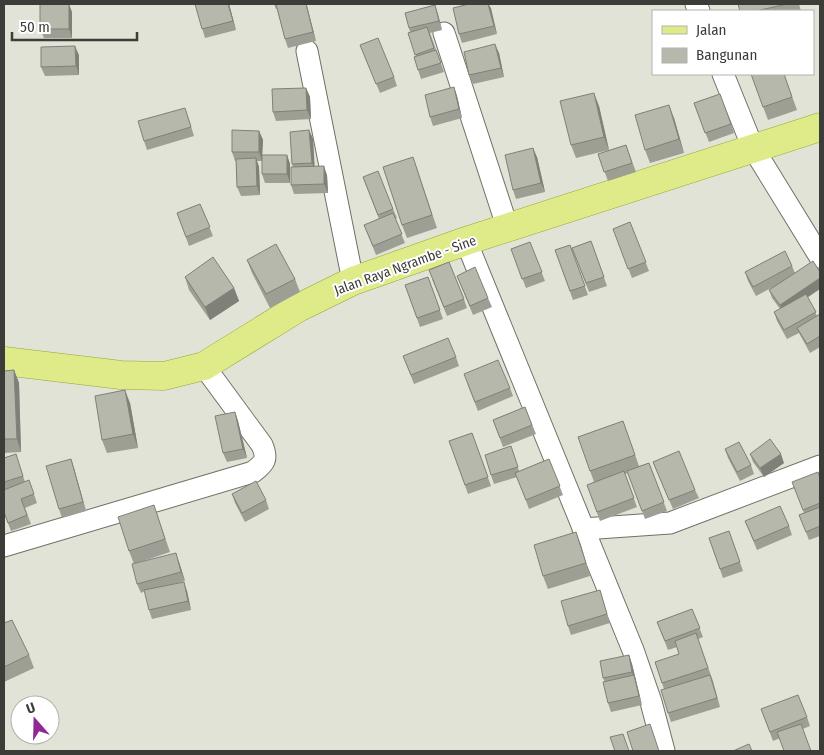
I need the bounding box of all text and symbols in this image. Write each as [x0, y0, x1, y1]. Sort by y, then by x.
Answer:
scale bar [12, 10, 138, 42]
legend [652, 10, 814, 75]
text: 50 m [20, 18, 50, 36]
text: Jalan [696, 21, 726, 39]
text: Bangunan [696, 46, 757, 64]
street label: Jalan Raya Ngrambe - Sine [332, 232, 479, 299]
north arrow [10, 695, 60, 745]
text: U [24, 699, 37, 718]

